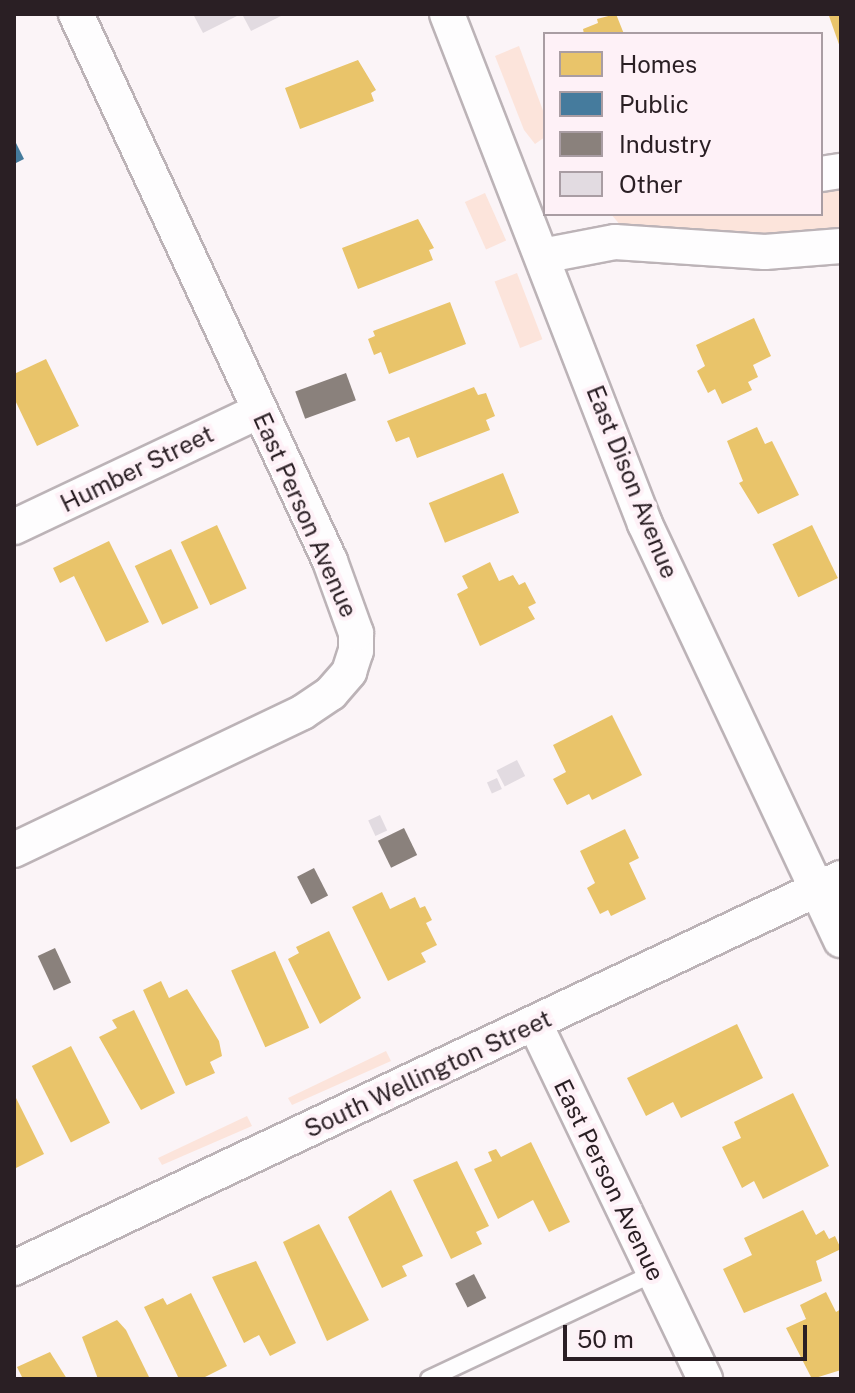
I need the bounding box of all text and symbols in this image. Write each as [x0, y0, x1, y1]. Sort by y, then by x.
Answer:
legend [543, 32, 823, 216]
text: Homes [619, 50, 697, 78]
text: Public [619, 90, 689, 118]
text: Industry [619, 130, 712, 158]
text: Other [619, 170, 683, 198]
street label: East Dison Avenue [580, 381, 684, 583]
street label: East Person Avenue [247, 408, 363, 622]
street label: Humber Street [56, 420, 218, 518]
street label: South Wellington Street [300, 1004, 556, 1144]
street label: East Person Avenue [548, 1074, 670, 1286]
scale bar [567, 1309, 811, 1359]
text: 50 m [577, 1325, 634, 1353]

